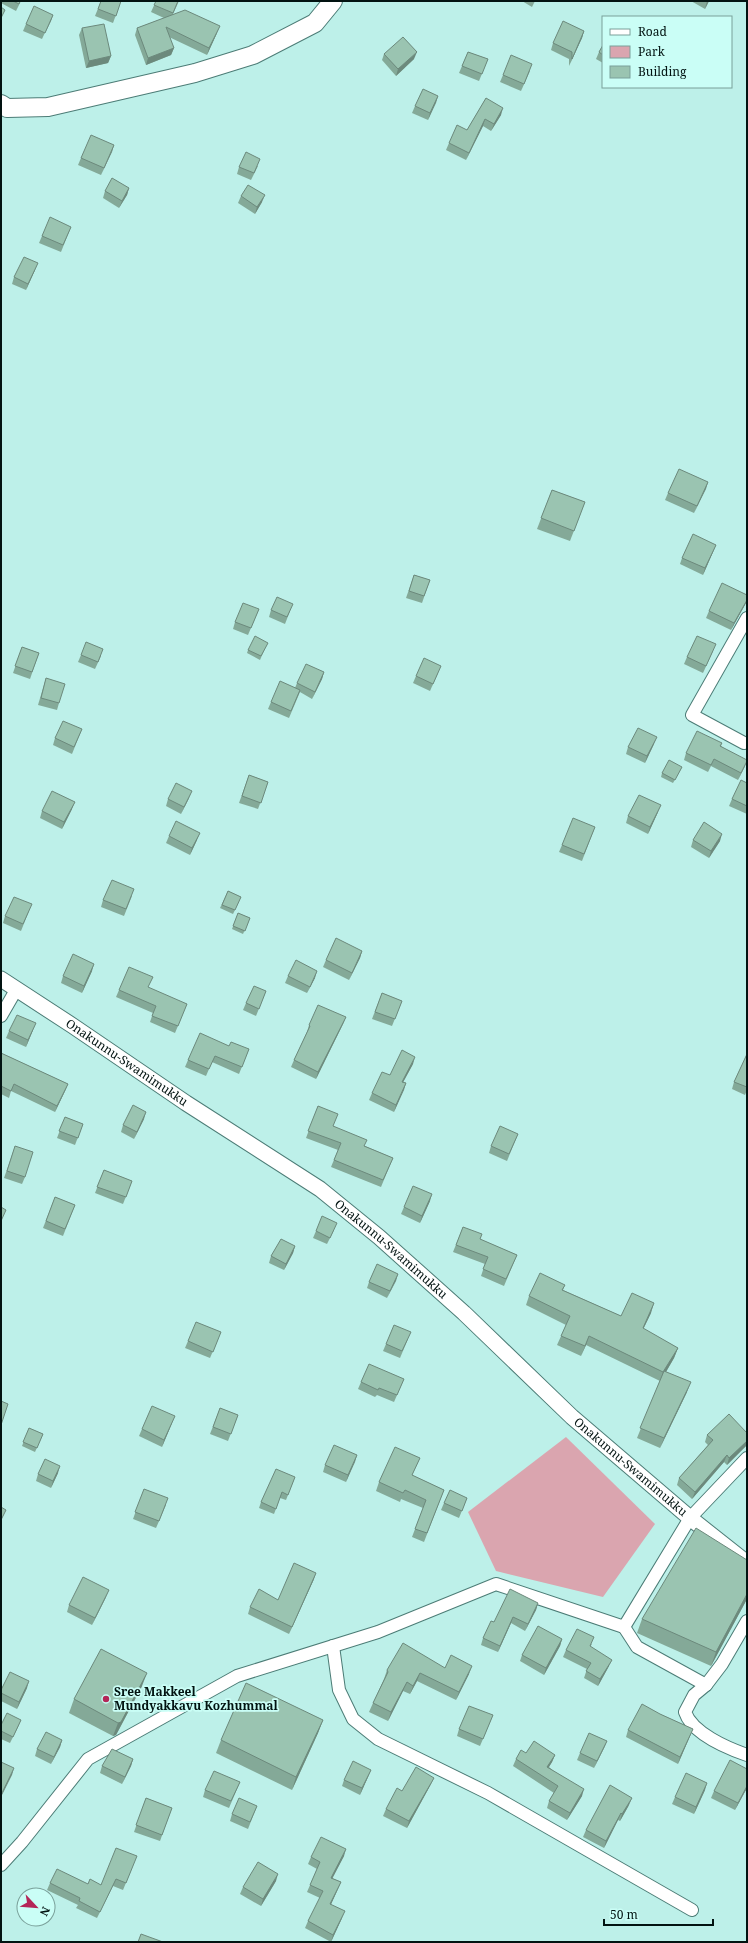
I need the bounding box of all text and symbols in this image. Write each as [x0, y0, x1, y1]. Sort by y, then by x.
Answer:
legend [602, 16, 732, 88]
text: Road [638, 23, 668, 40]
text: Park [638, 43, 666, 60]
text: Building [638, 63, 687, 80]
street label: Onakunnu-Swamimukku [63, 1015, 192, 1110]
street label: Onakunnu-Swamimukku [331, 1195, 452, 1303]
street label: Onakunnu-Swamimukku [571, 1413, 691, 1520]
place label: Sree Makkeel Mundyakkavu Kozhummal [114, 1683, 278, 1714]
marker: Sree Makkeel Mundyakkavu Kozhummal [101, 1694, 111, 1704]
north arrow [16, 1887, 56, 1927]
scale bar [604, 1901, 713, 1927]
text: N [37, 1904, 54, 1919]
text: 50 m [610, 1906, 638, 1923]

